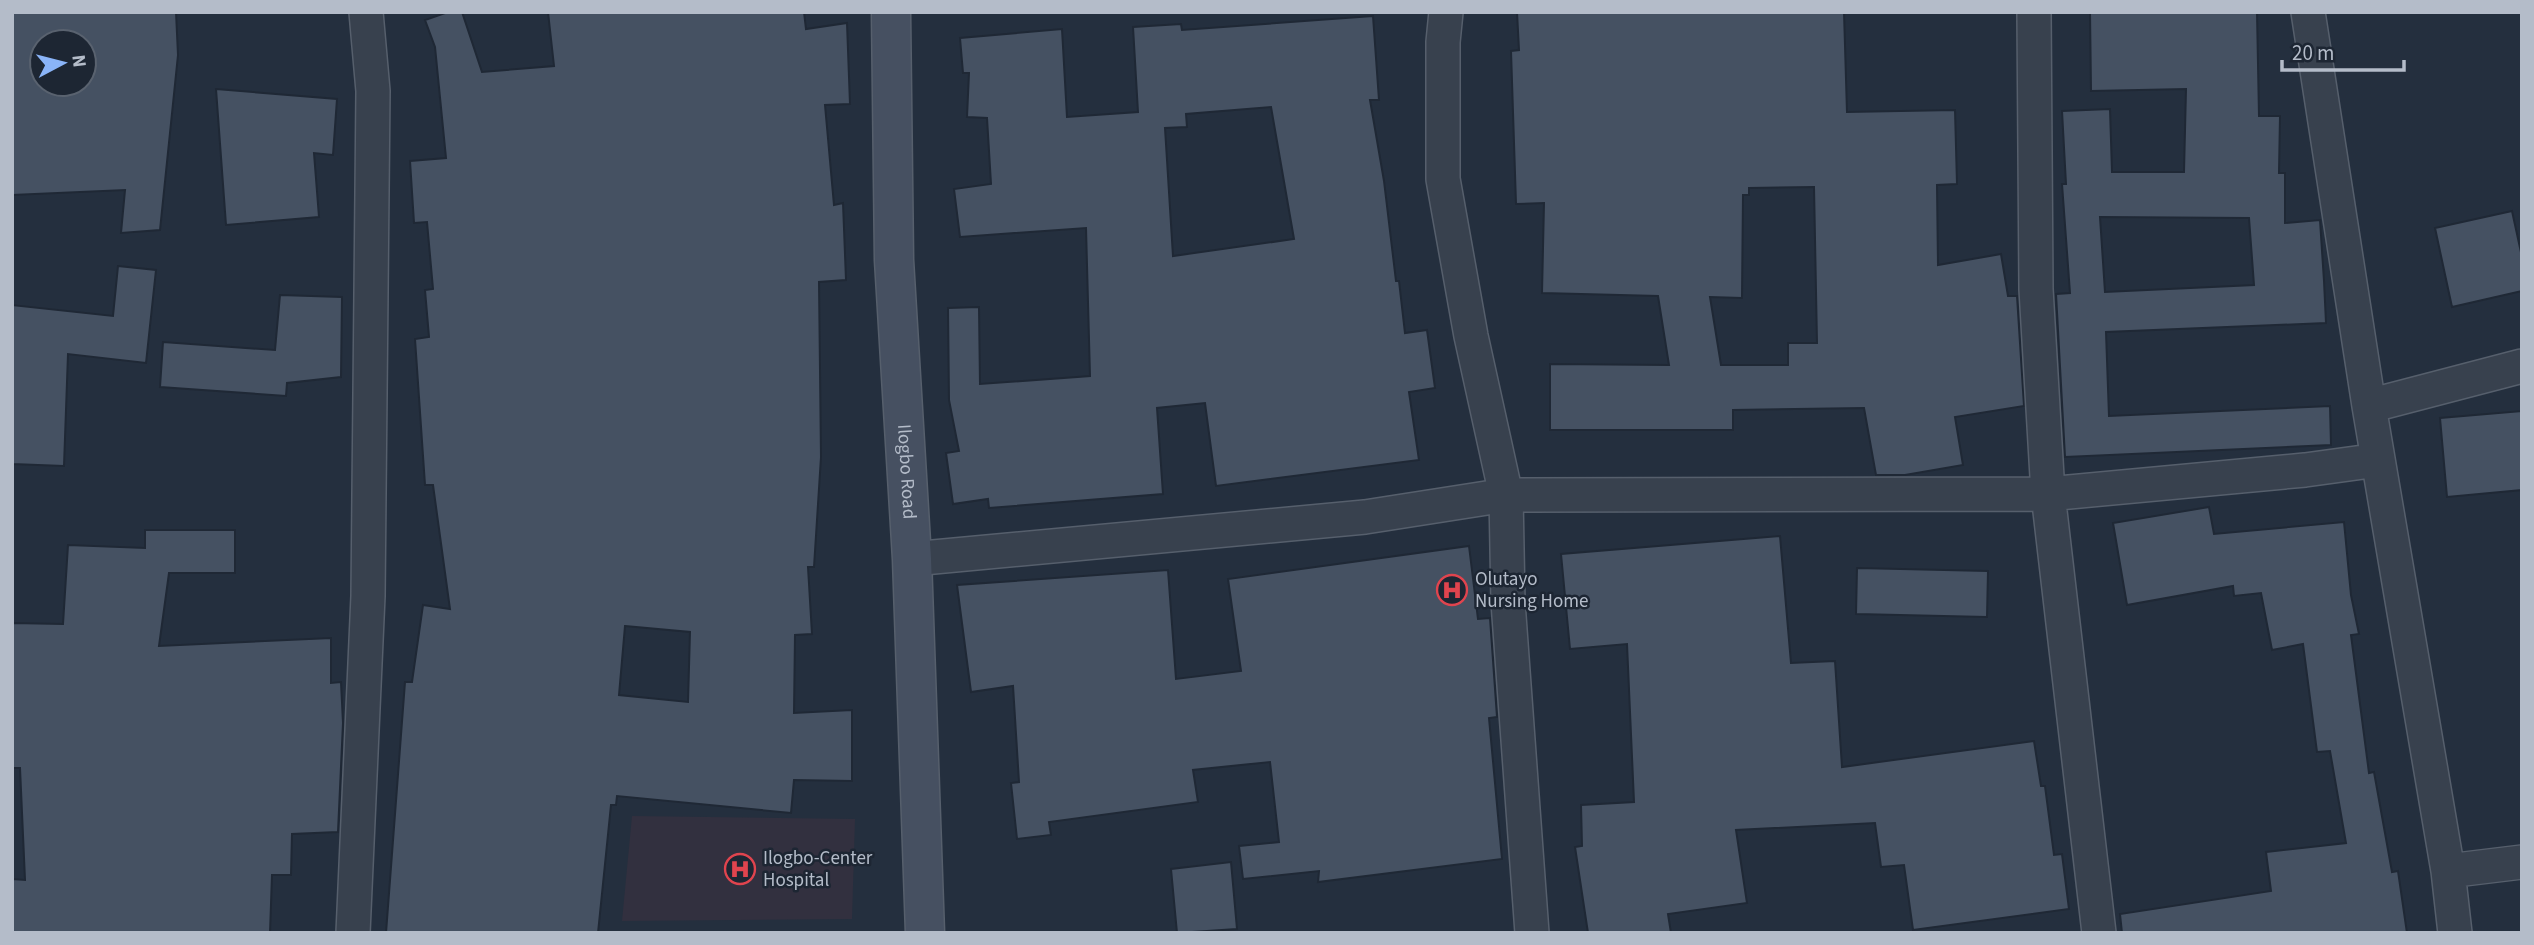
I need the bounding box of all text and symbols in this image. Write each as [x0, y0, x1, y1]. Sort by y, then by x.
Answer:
north arrow [28, 28, 98, 98]
scale bar [2282, 28, 2404, 72]
text: 20 m [2292, 38, 2334, 68]
text: N [64, 53, 93, 69]
street label: Ilogbo Road [890, 423, 923, 520]
place label: Olutayo Nursing Home [1475, 566, 1588, 615]
hospital icon: Olutayo Nursing Home [1435, 573, 1469, 607]
place label: Ilogbo-Center Hospital [763, 845, 873, 894]
hospital icon: Ilogbo-Center Hospital [723, 852, 757, 886]

